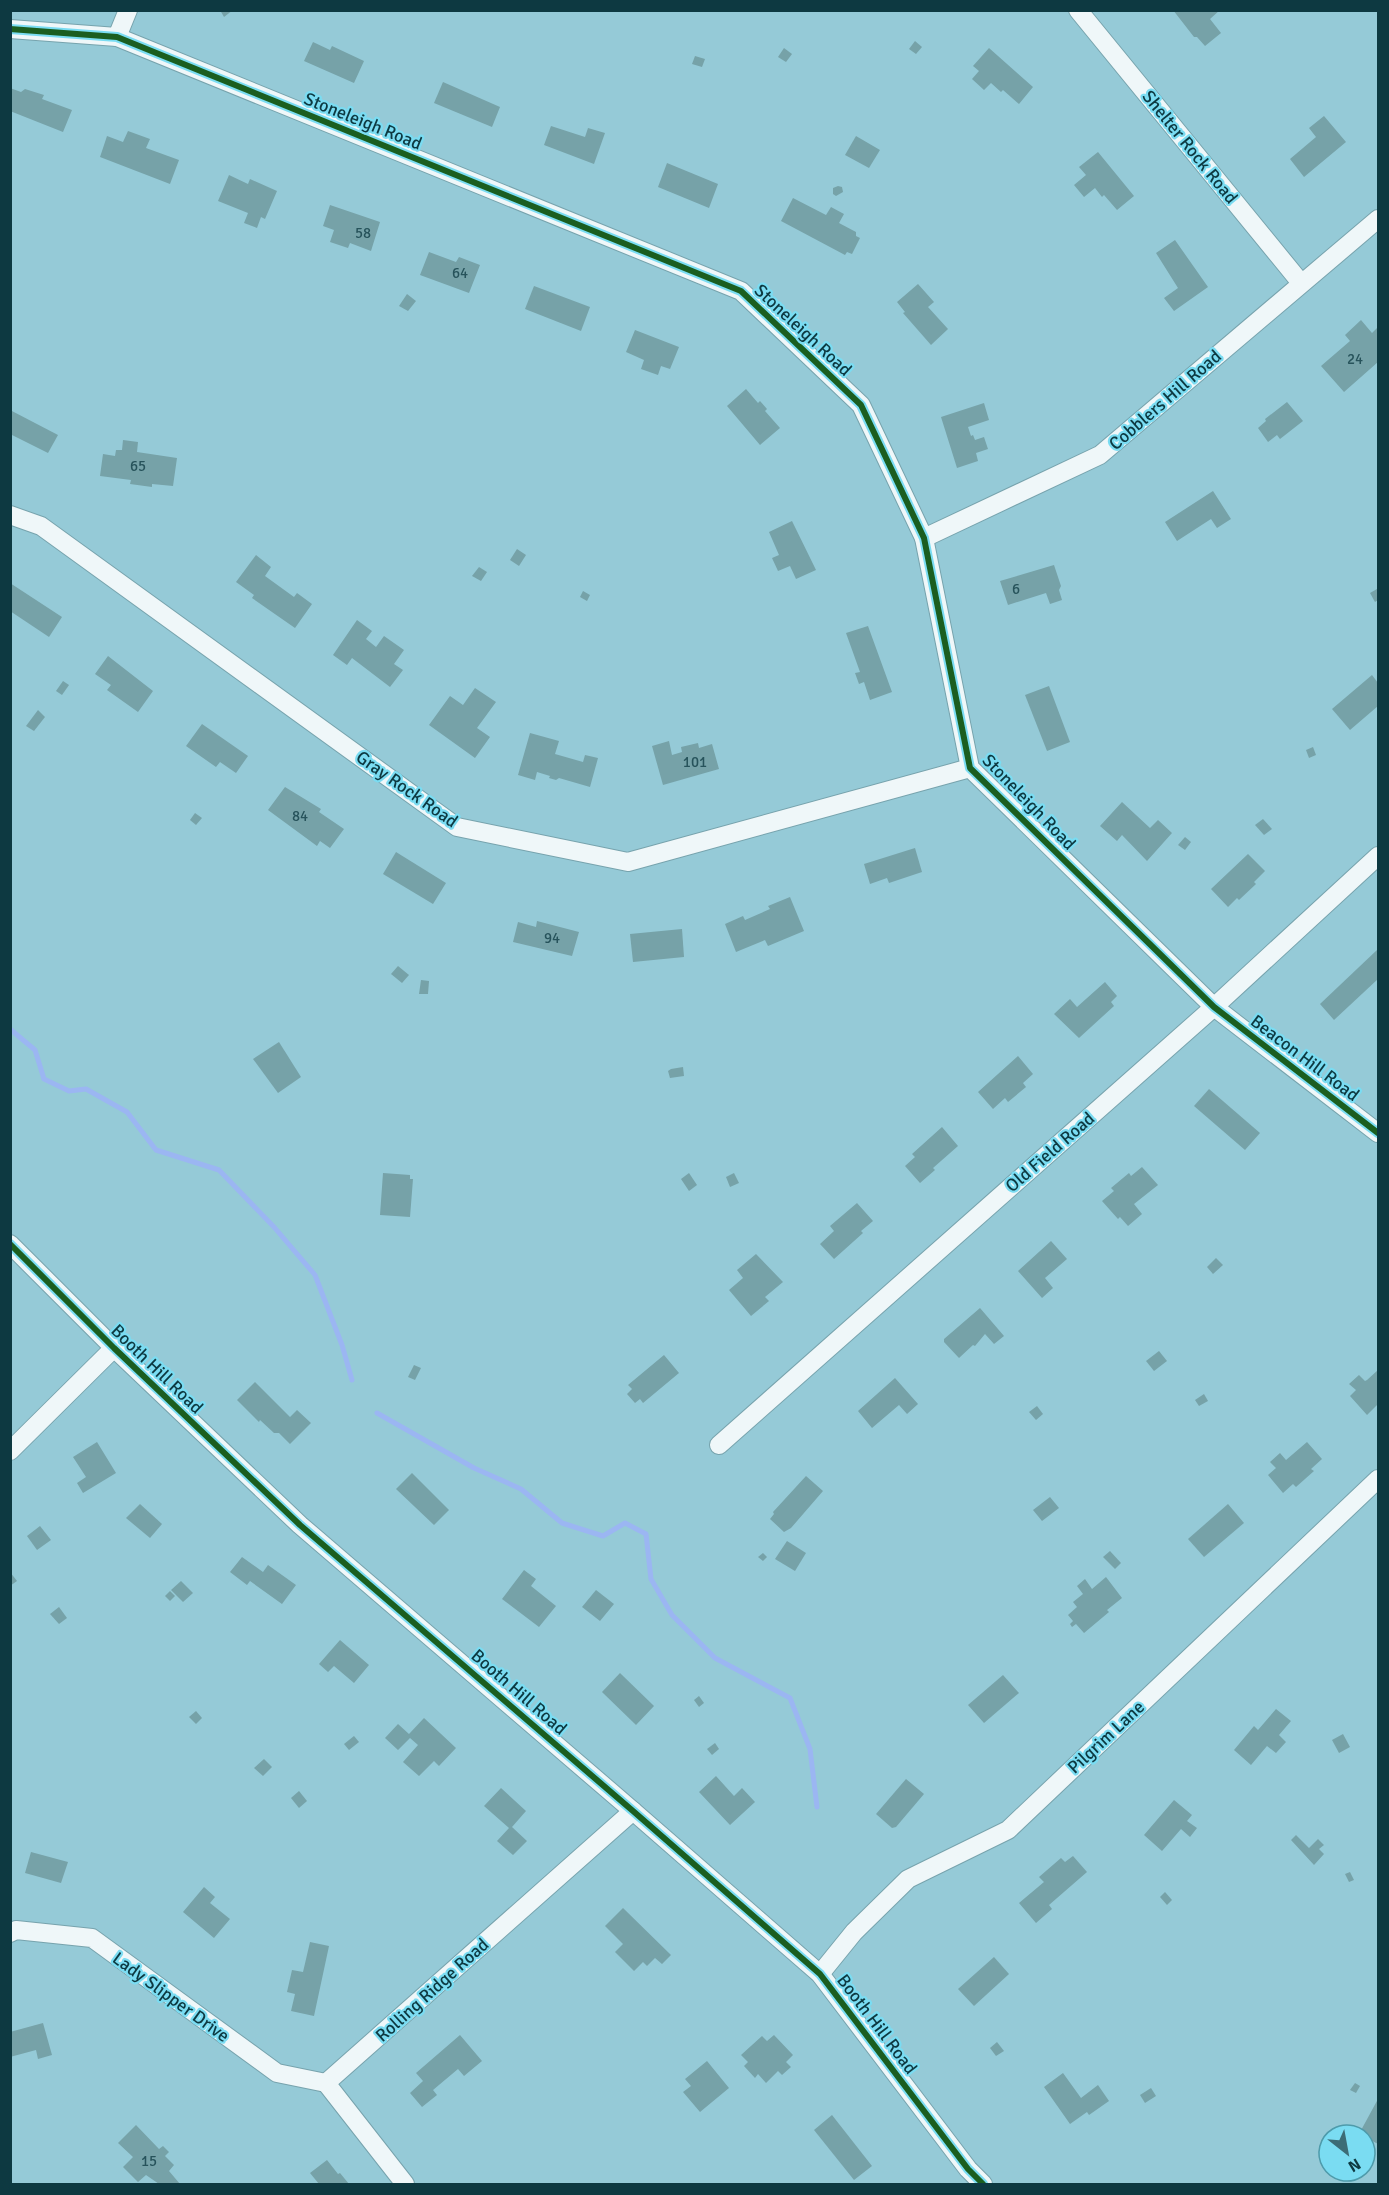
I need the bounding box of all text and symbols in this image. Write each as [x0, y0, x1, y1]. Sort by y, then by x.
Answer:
street label: Shelter Rock Road [1138, 86, 1242, 208]
street label: Stoneleigh Road [301, 87, 425, 155]
house number: 58 [355, 224, 371, 242]
house number: 64 [452, 264, 468, 282]
street label: Stoneleigh Road [750, 279, 856, 381]
street label: Cobblers Hill Road [1104, 345, 1226, 455]
house number: 24 [1347, 350, 1363, 368]
house number: 65 [130, 457, 146, 475]
house number: 6 [1012, 580, 1020, 598]
street label: Gray Rock Road [352, 746, 462, 832]
street label: Stoneleigh Road [978, 749, 1080, 855]
house number: 101 [683, 753, 707, 771]
house number: 84 [292, 807, 308, 825]
house number: 94 [544, 929, 560, 947]
street label: Beacon Hill Road [1246, 1010, 1364, 1106]
street label: Old Field Road [1001, 1107, 1099, 1197]
street label: Booth Hill Road [106, 1320, 208, 1418]
street label: Booth Hill Road [467, 1645, 571, 1739]
street label: Pilgrim Lane [1063, 1696, 1149, 1778]
street label: Rolling Ridge Road [371, 1933, 493, 2047]
street label: Lady Slipper Drive [108, 1947, 234, 2047]
street label: Booth Hill Road [832, 1970, 922, 2078]
north arrow [1317, 2123, 1377, 2183]
house number: 15 [141, 2152, 157, 2170]
text: N [1344, 2154, 1364, 2176]

